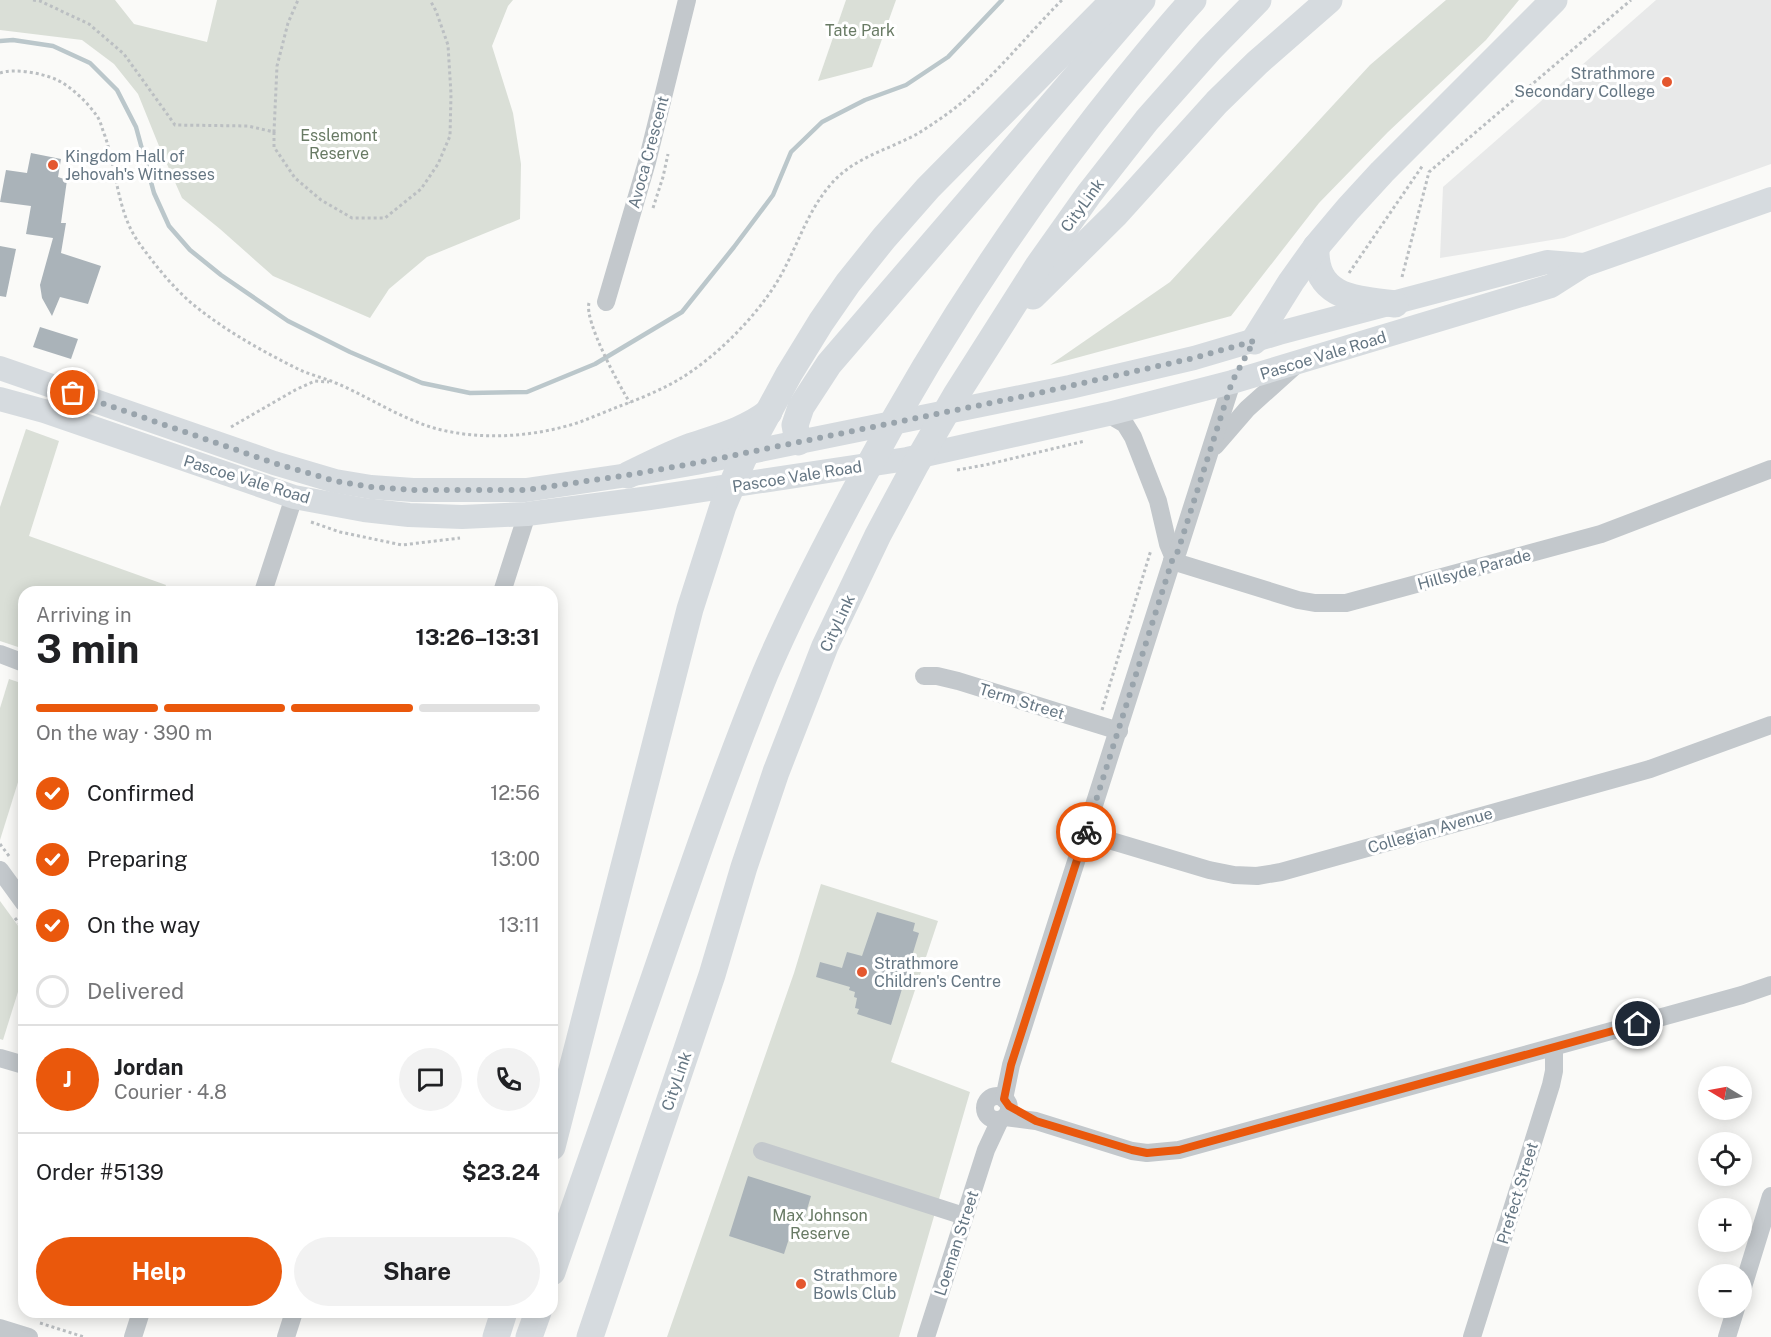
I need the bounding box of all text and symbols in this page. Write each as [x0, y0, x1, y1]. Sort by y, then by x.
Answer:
park label: Tate Park [825, 21, 895, 40]
place label: Strathmore Secondary College [1514, 64, 1655, 101]
marker: Strathmore Secondary College [1660, 75, 1674, 89]
street label: Avoca Crescent [624, 94, 673, 210]
park label: Esslemont Reserve [300, 126, 378, 163]
place label: Kingdom Hall of Jehovah's Witnesses [65, 147, 215, 184]
marker: Kingdom Hall of Jehovah's Witnesses [46, 158, 60, 172]
street label: CityLink [1057, 175, 1108, 236]
street label: Pascoe Vale Road [1258, 327, 1389, 384]
pin [47, 367, 98, 418]
icon: bag [56, 376, 89, 409]
street label: Pascoe Vale Road [181, 451, 312, 508]
street label: Pascoe Vale Road [731, 457, 863, 496]
street label: Hillsyde Parade [1415, 545, 1533, 594]
street label: CityLink [816, 591, 859, 655]
text: Arriving in [36, 603, 131, 627]
text: 13:26–13:31 [416, 624, 540, 650]
text: 3 min [36, 626, 139, 672]
street label: Term Street [977, 680, 1067, 723]
text: On the way · 390 m [36, 721, 212, 745]
icon: check [36, 777, 69, 810]
text: Confirmed [87, 780, 194, 806]
text: 12:56 [490, 781, 540, 805]
courier [1056, 802, 1116, 862]
street label: Collegian Avenue [1366, 804, 1495, 857]
icon: bike [1070, 816, 1103, 849]
icon: check [36, 843, 69, 876]
text: Preparing [87, 846, 188, 872]
text: 13:00 [490, 847, 540, 871]
icon: check [36, 909, 69, 942]
text: On the way [87, 912, 200, 938]
text: 13:11 [498, 913, 540, 937]
place label: Strathmore Children's Centre [874, 954, 1001, 991]
marker: Strathmore Children's Centre [855, 965, 869, 979]
text: Delivered [87, 978, 184, 1004]
pin [1612, 998, 1663, 1049]
icon: home [1621, 1007, 1654, 1040]
button: chat [399, 1048, 462, 1111]
button: phone [477, 1048, 540, 1111]
street label: CityLink [658, 1049, 695, 1113]
text: Jordan [114, 1054, 183, 1080]
text: J [63, 1066, 72, 1092]
north arrow [1698, 1066, 1752, 1120]
map controls [1698, 1066, 1752, 1318]
text: Courier · 4.8 [114, 1080, 227, 1104]
button: locate [1698, 1132, 1752, 1186]
street label: Prefect Street [1493, 1140, 1542, 1246]
text: Order #5139 [36, 1159, 164, 1185]
text: $23.24 [462, 1159, 540, 1185]
street label: Loeman Street [931, 1188, 982, 1298]
button: + [1698, 1198, 1752, 1252]
park label: Max Johnson Reserve [772, 1206, 868, 1243]
button: Help [36, 1237, 282, 1306]
button: Share [294, 1237, 540, 1306]
button: − [1698, 1264, 1752, 1318]
place label: Strathmore Bowls Club [813, 1266, 898, 1303]
marker: Strathmore Bowls Club [794, 1277, 808, 1291]

